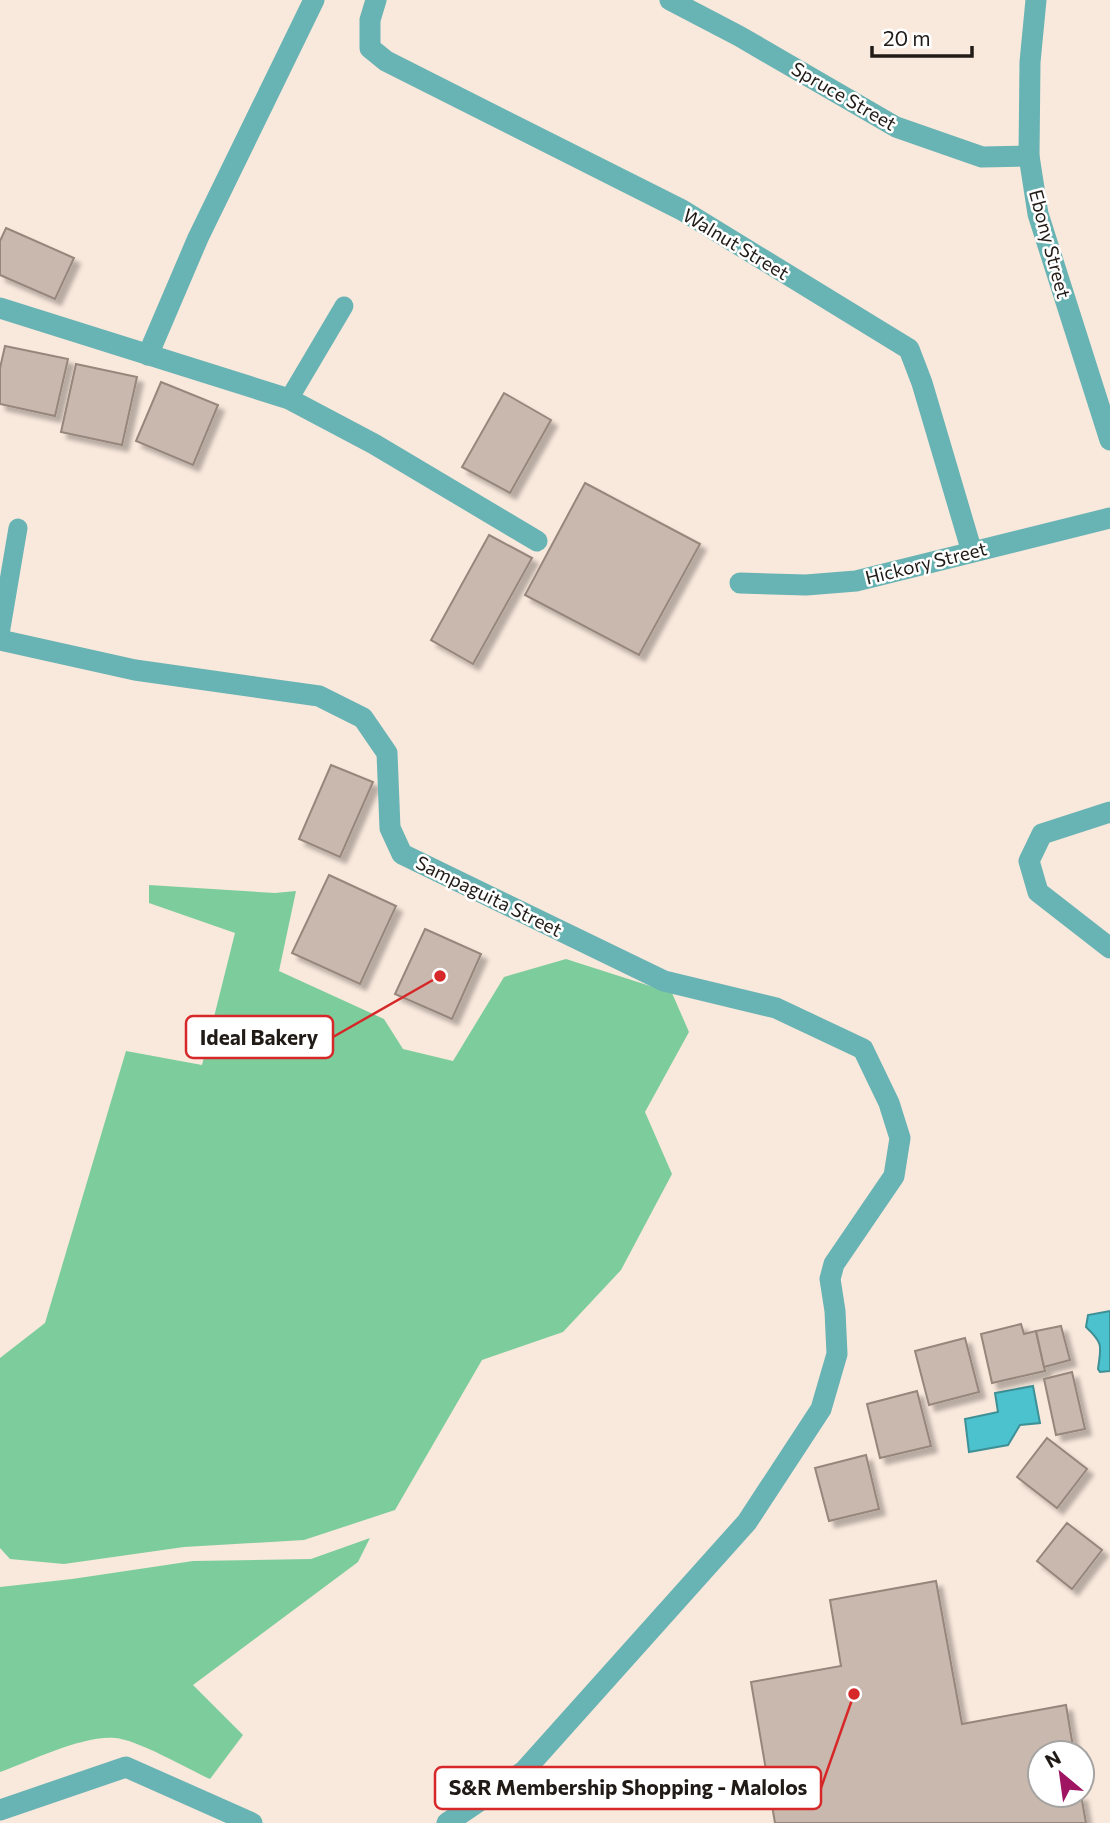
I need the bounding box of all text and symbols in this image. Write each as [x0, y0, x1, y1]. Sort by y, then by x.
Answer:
scale bar [872, 14, 972, 58]
text: 20 m [883, 25, 931, 50]
street label: Spruce Street [788, 56, 901, 135]
street label: Ebony Street [1025, 187, 1076, 301]
street label: Walnut Street [679, 203, 794, 284]
street label: Hickory Street [863, 536, 989, 589]
street label: Sampaguita Street [412, 850, 566, 941]
callout: Ideal Bakery [186, 1016, 333, 1058]
text: Ideal Bakery [200, 1024, 319, 1049]
north arrow [1026, 1739, 1096, 1809]
text: N [1041, 1745, 1064, 1772]
callout: S&R Membership Shopping - Malolos [435, 1767, 821, 1809]
text: S&R Membership Shopping - Malolos [449, 1774, 808, 1799]

